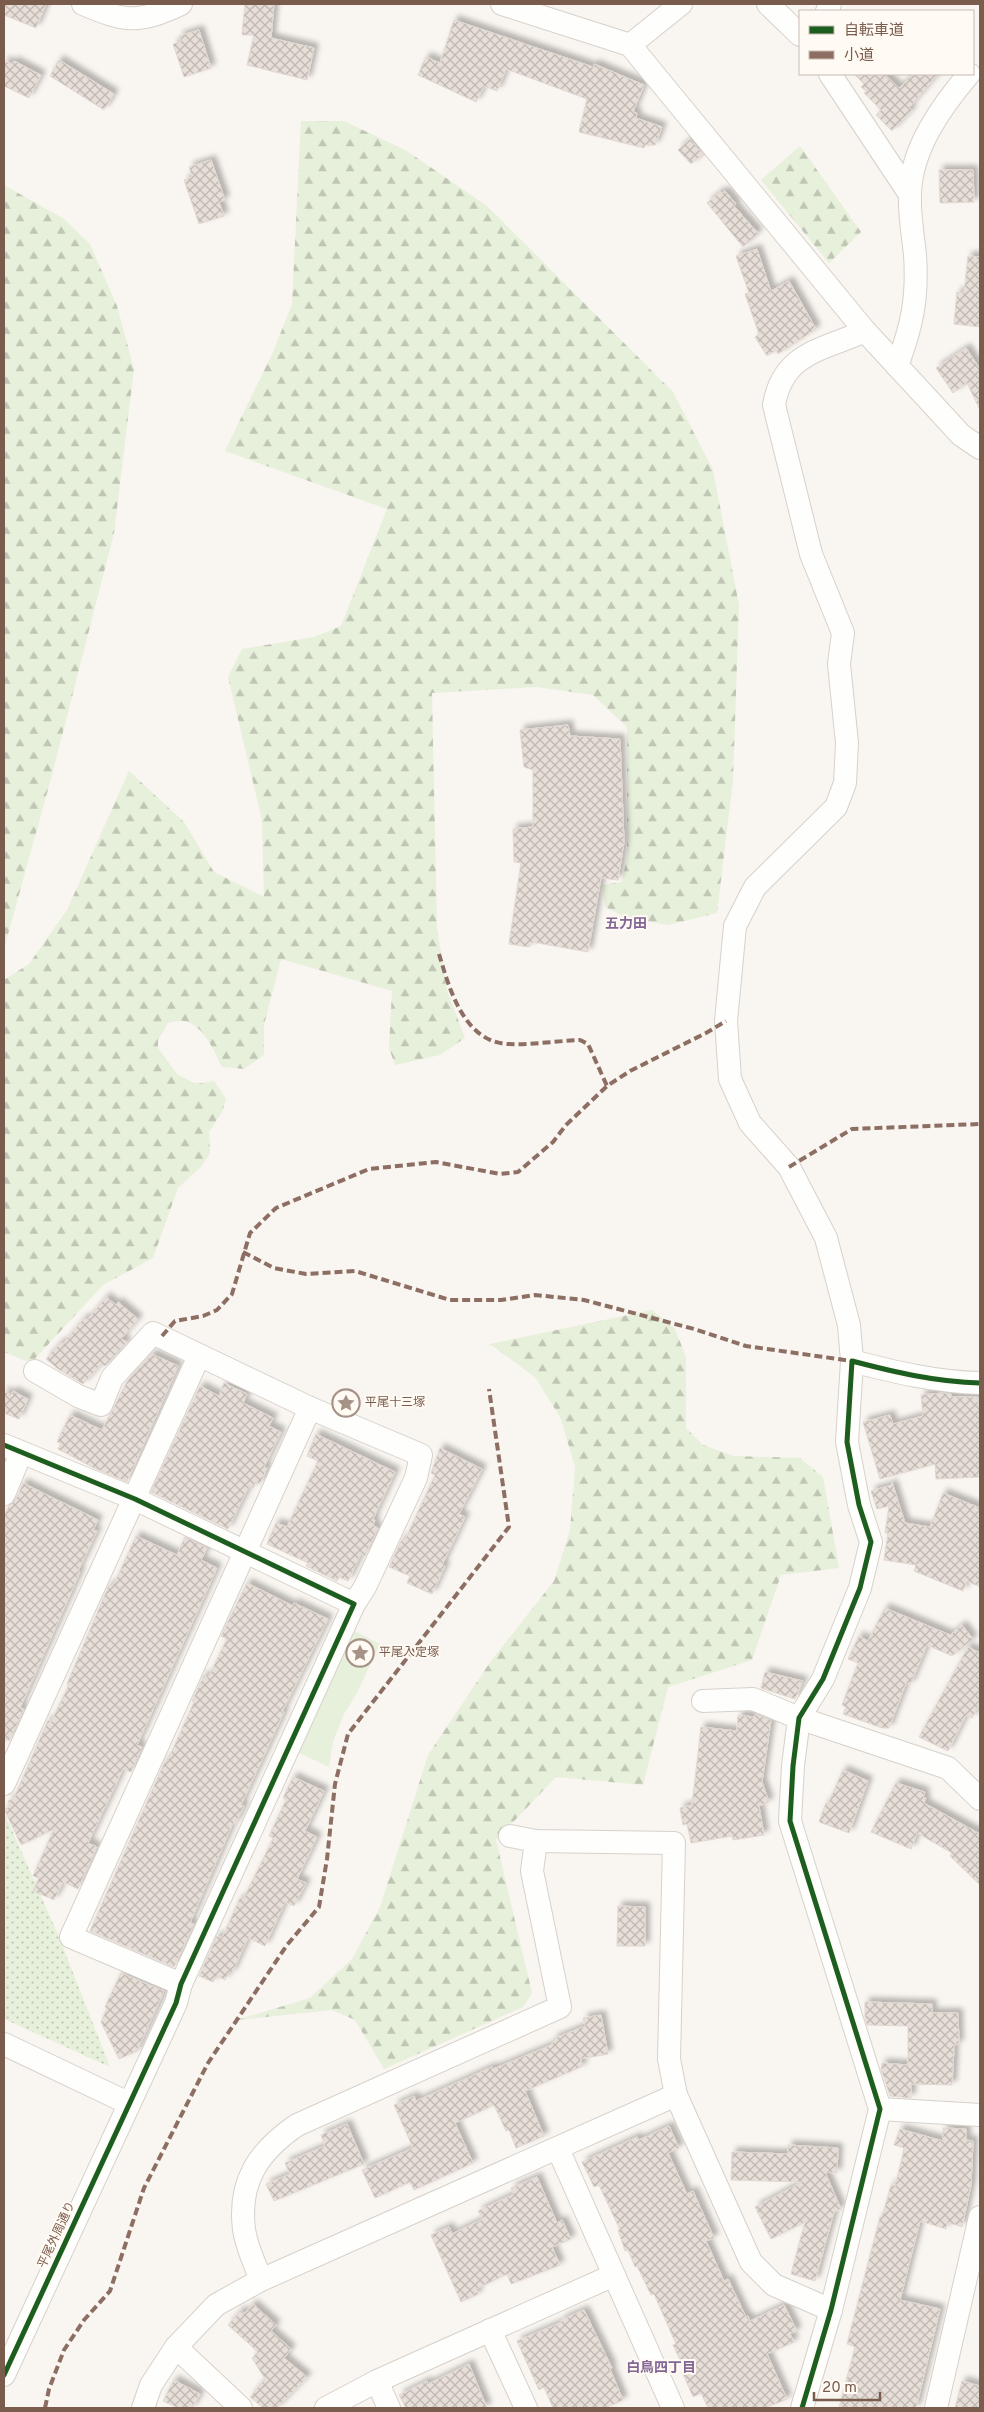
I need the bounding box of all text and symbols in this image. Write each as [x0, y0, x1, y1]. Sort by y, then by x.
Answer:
legend [799, 10, 974, 75]
text: 自転車道 [844, 22, 904, 41]
text: 小道 [844, 47, 874, 66]
district label: 五力田 [605, 916, 647, 933]
place icon: 平尾十三塚 [331, 1388, 361, 1418]
place label: 平尾十三塚 [365, 1395, 425, 1411]
place icon: 平尾入定塚 [345, 1638, 375, 1668]
place label: 平尾入定塚 [379, 1645, 439, 1661]
street label: 平尾外周通り [35, 2199, 79, 2271]
district label: 白鳥四丁目 [626, 2359, 696, 2377]
scale bar [814, 2370, 880, 2402]
text: 20 m [822, 2379, 857, 2398]

